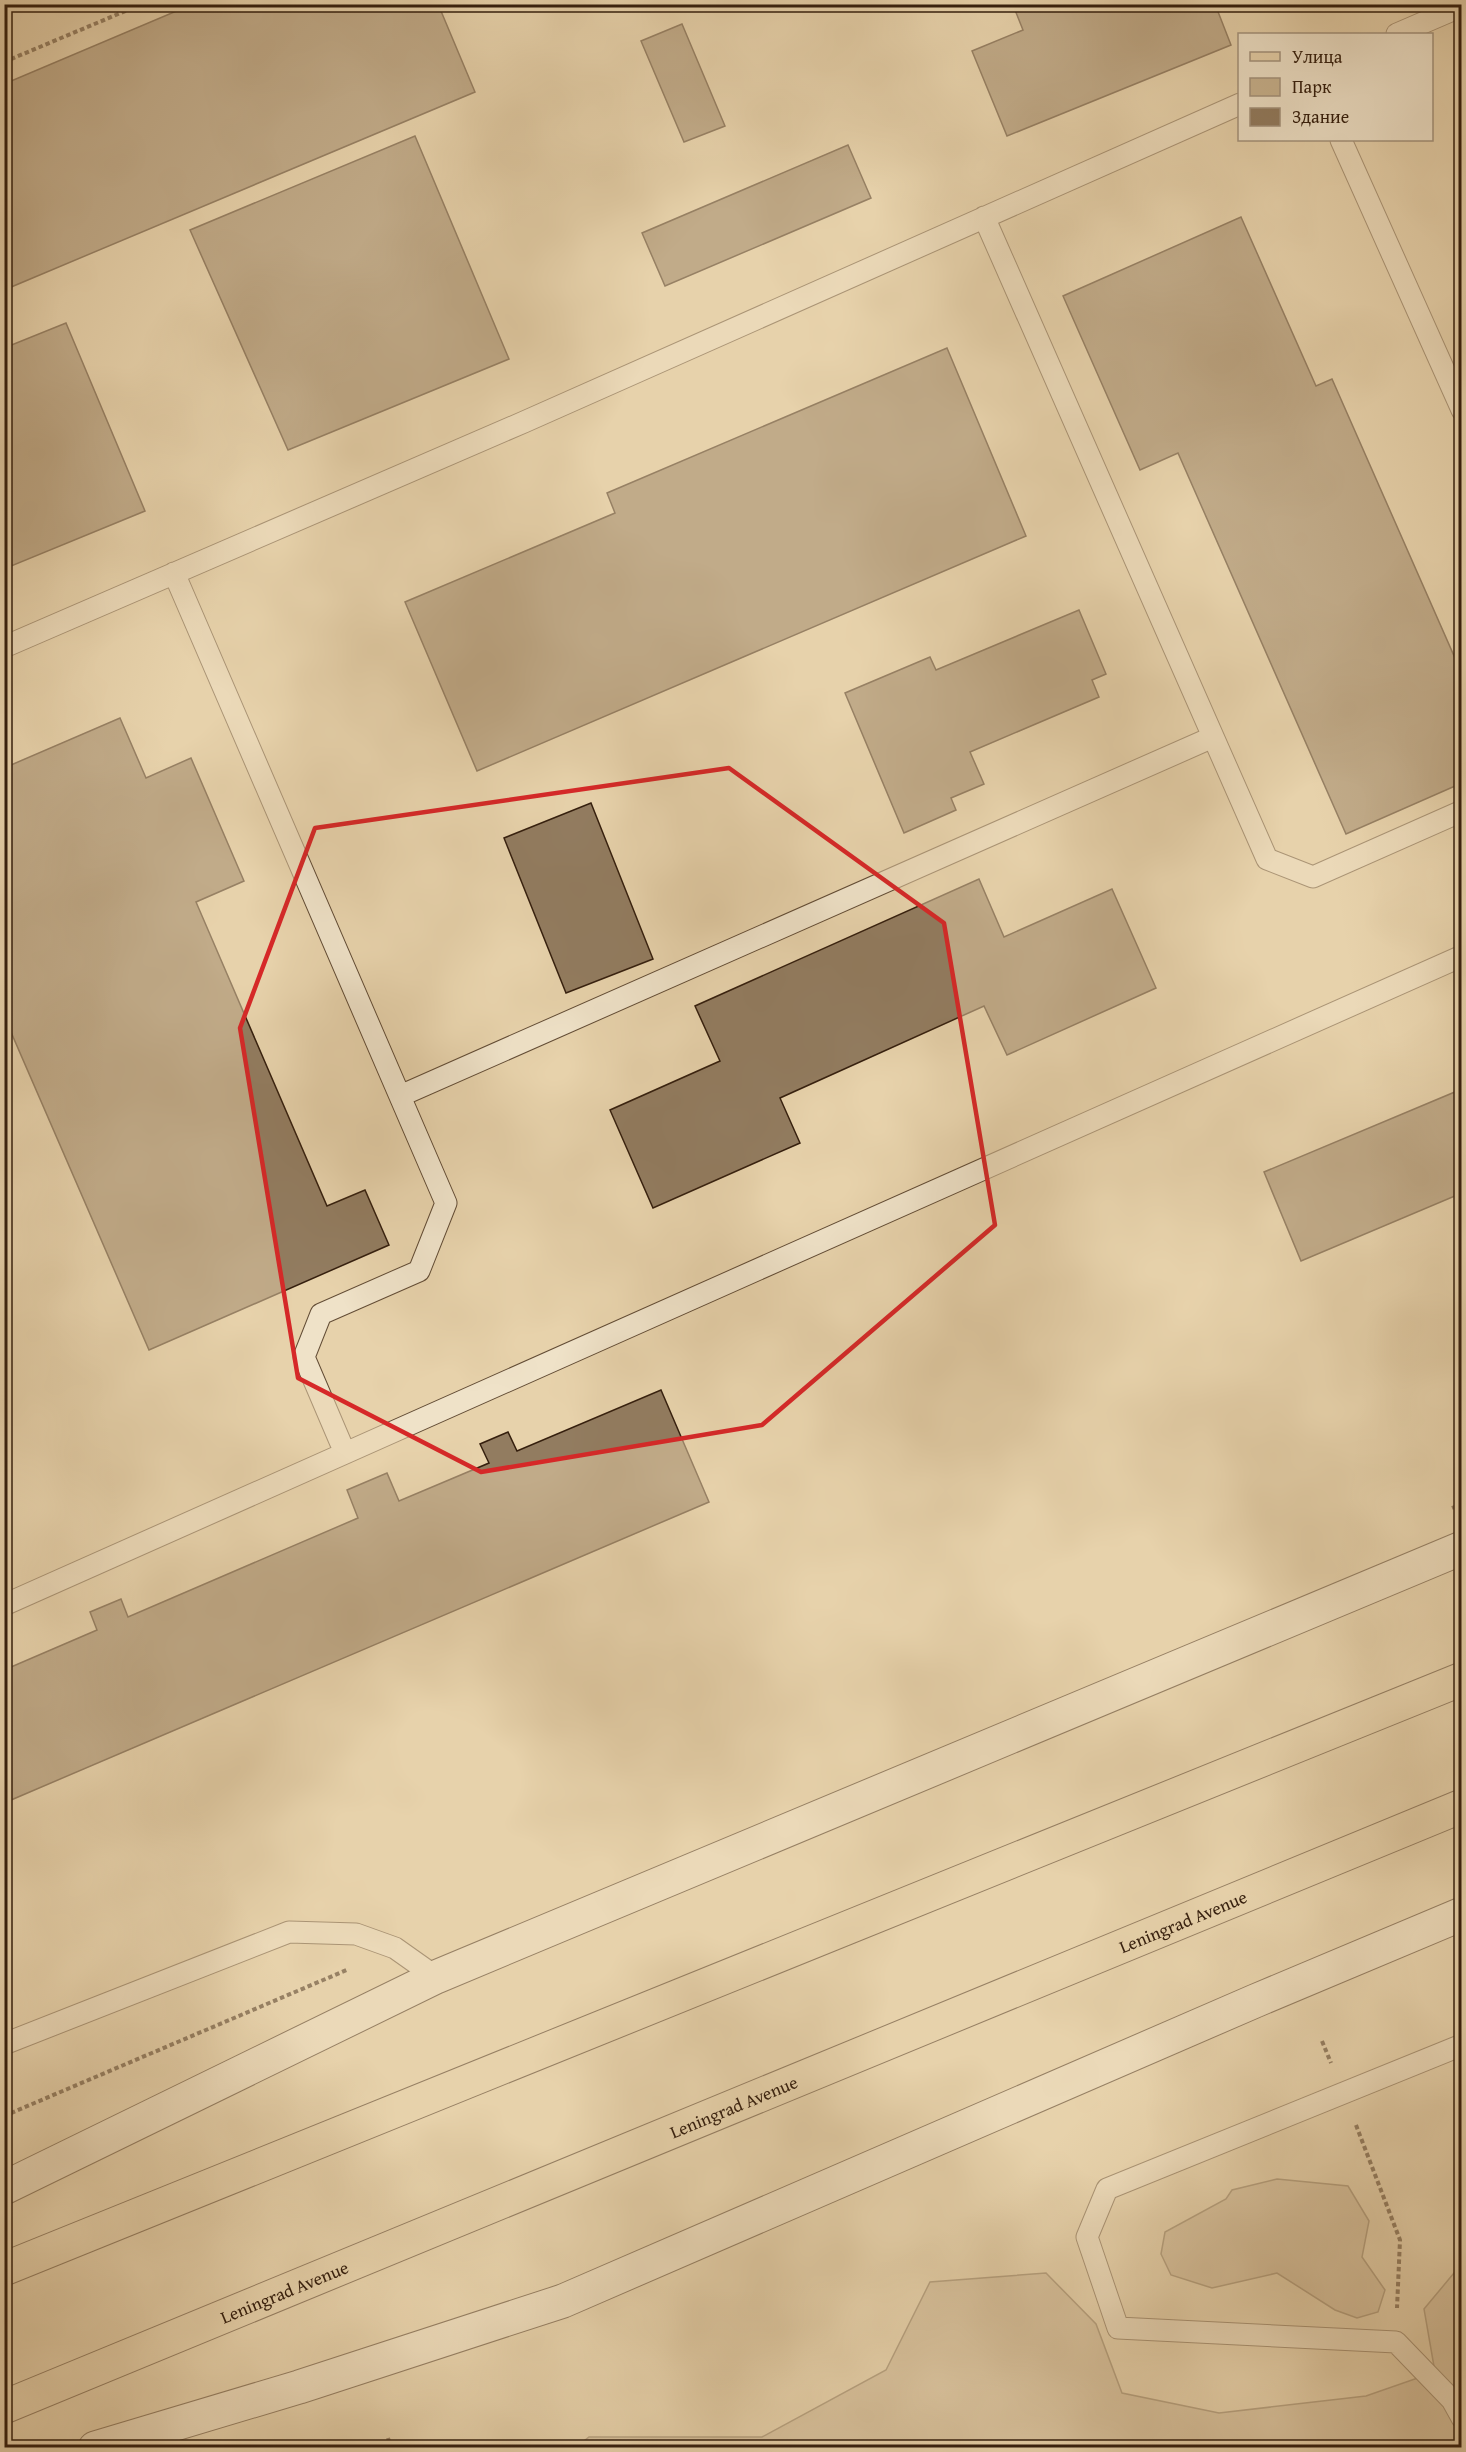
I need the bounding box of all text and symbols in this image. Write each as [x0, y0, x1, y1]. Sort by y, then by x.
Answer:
legend [1238, 33, 1433, 141]
text: Улица [1292, 43, 1343, 70]
text: Парк [1292, 73, 1332, 100]
text: Здание [1292, 103, 1349, 130]
street label: Leningrad Avenue [1115, 1883, 1251, 1960]
street label: Leningrad Avenue [665, 2068, 802, 2145]
street label: Leningrad Avenue [216, 2253, 352, 2330]

